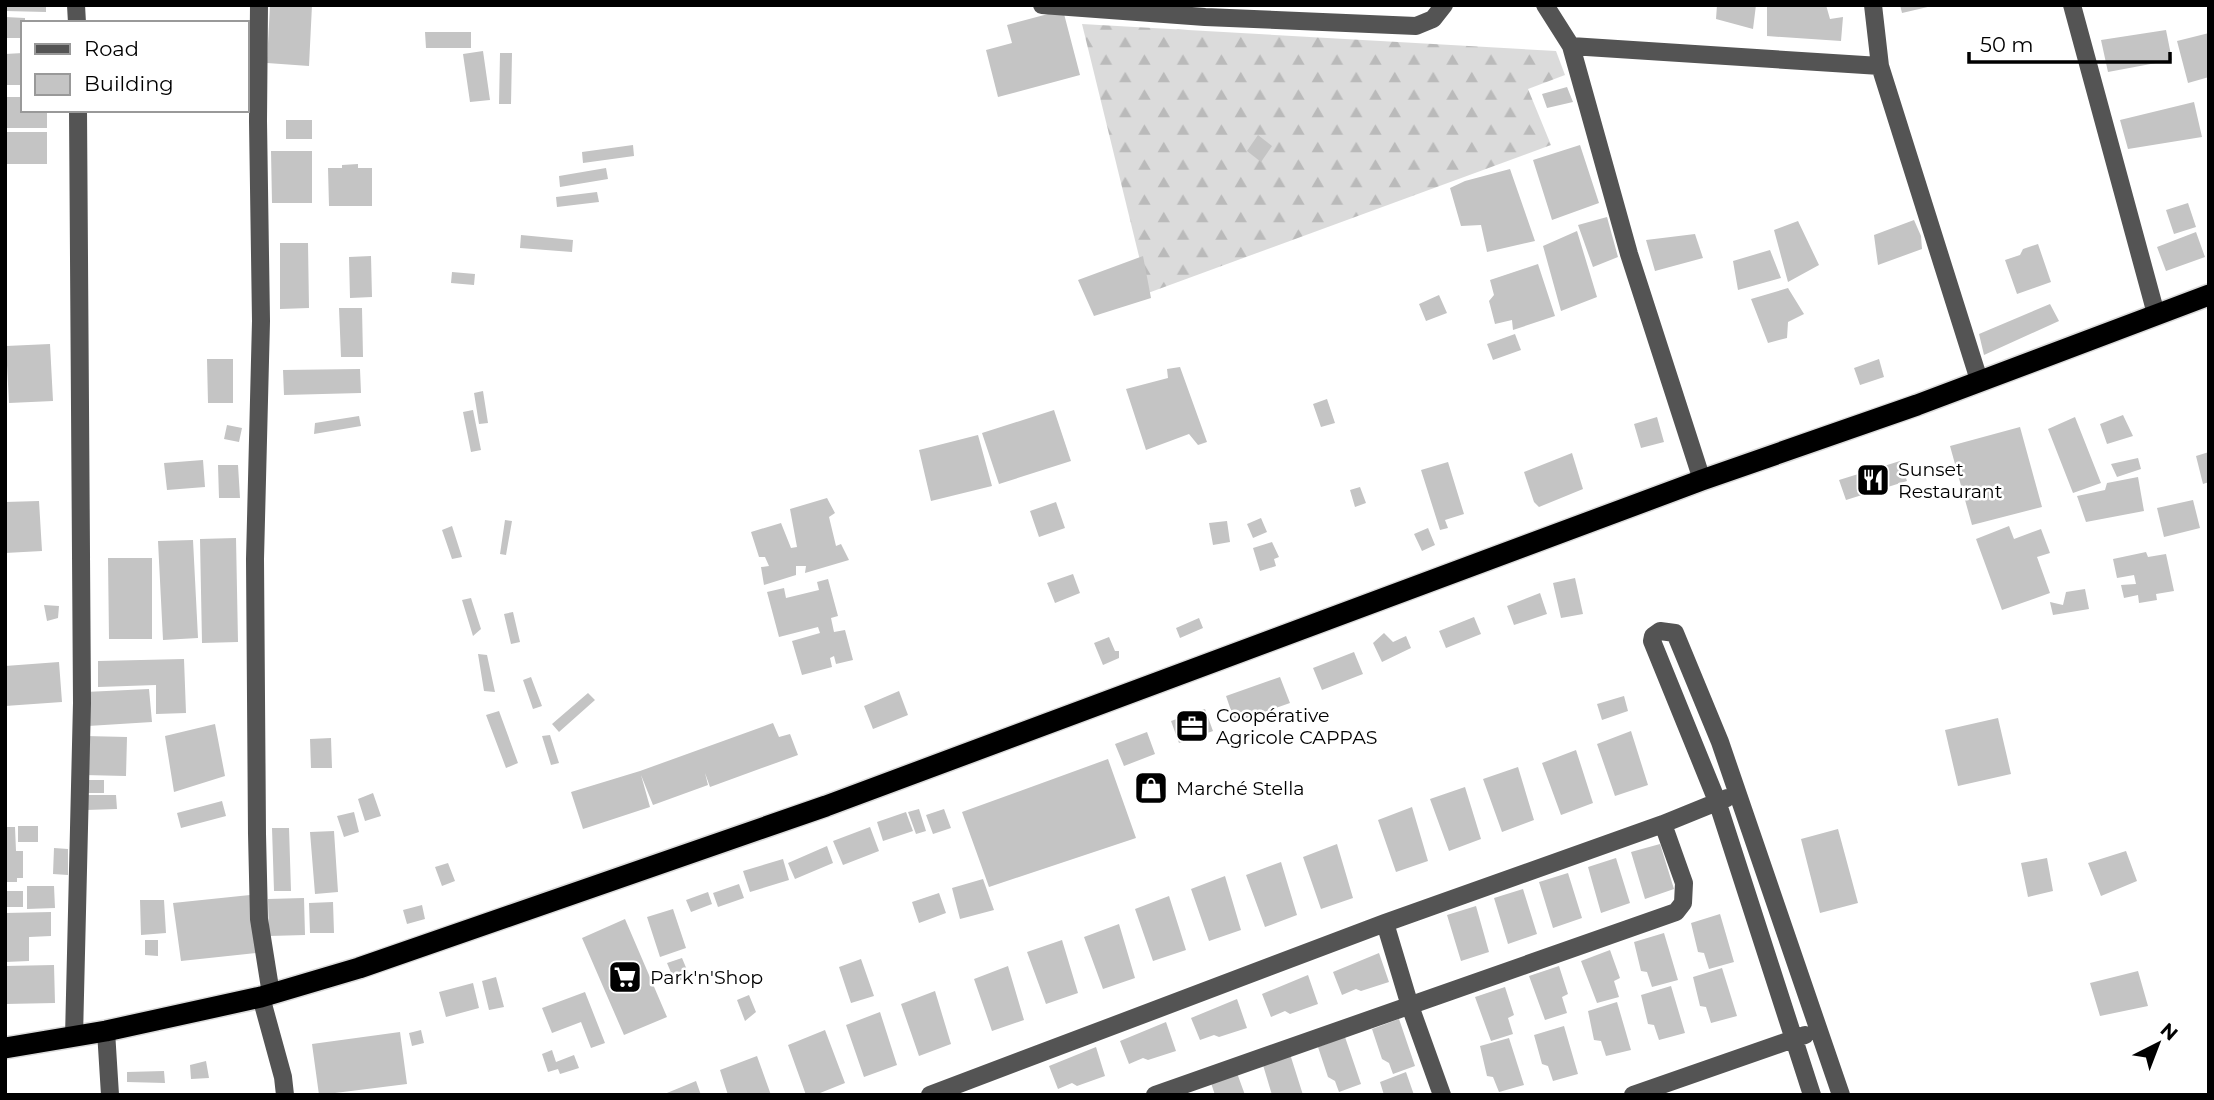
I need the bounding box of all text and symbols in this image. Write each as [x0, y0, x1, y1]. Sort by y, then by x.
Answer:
legend [21, 21, 248, 112]
scale bar [1969, 21, 2170, 65]
text: 50 m [1980, 32, 2034, 57]
text: Road [84, 36, 139, 61]
text: Building [84, 71, 174, 96]
place label: Sunset Restaurant [1898, 458, 2003, 503]
restaurant icon: Sunset Restaurant [1854, 461, 1892, 499]
place label: Coopérative Agricole CAPPAS [1216, 704, 1377, 749]
office icon: Coopérative Agricole CAPPAS [1173, 707, 1211, 745]
shop icon: Marché Stella [1132, 769, 1170, 807]
place label: Marché Stella [1176, 777, 1305, 800]
supermarket icon: Park'n'Shop [606, 958, 644, 996]
place label: Park'n'Shop [650, 966, 763, 989]
north arrow [2123, 1009, 2193, 1079]
text: N [2156, 1018, 2182, 1045]

